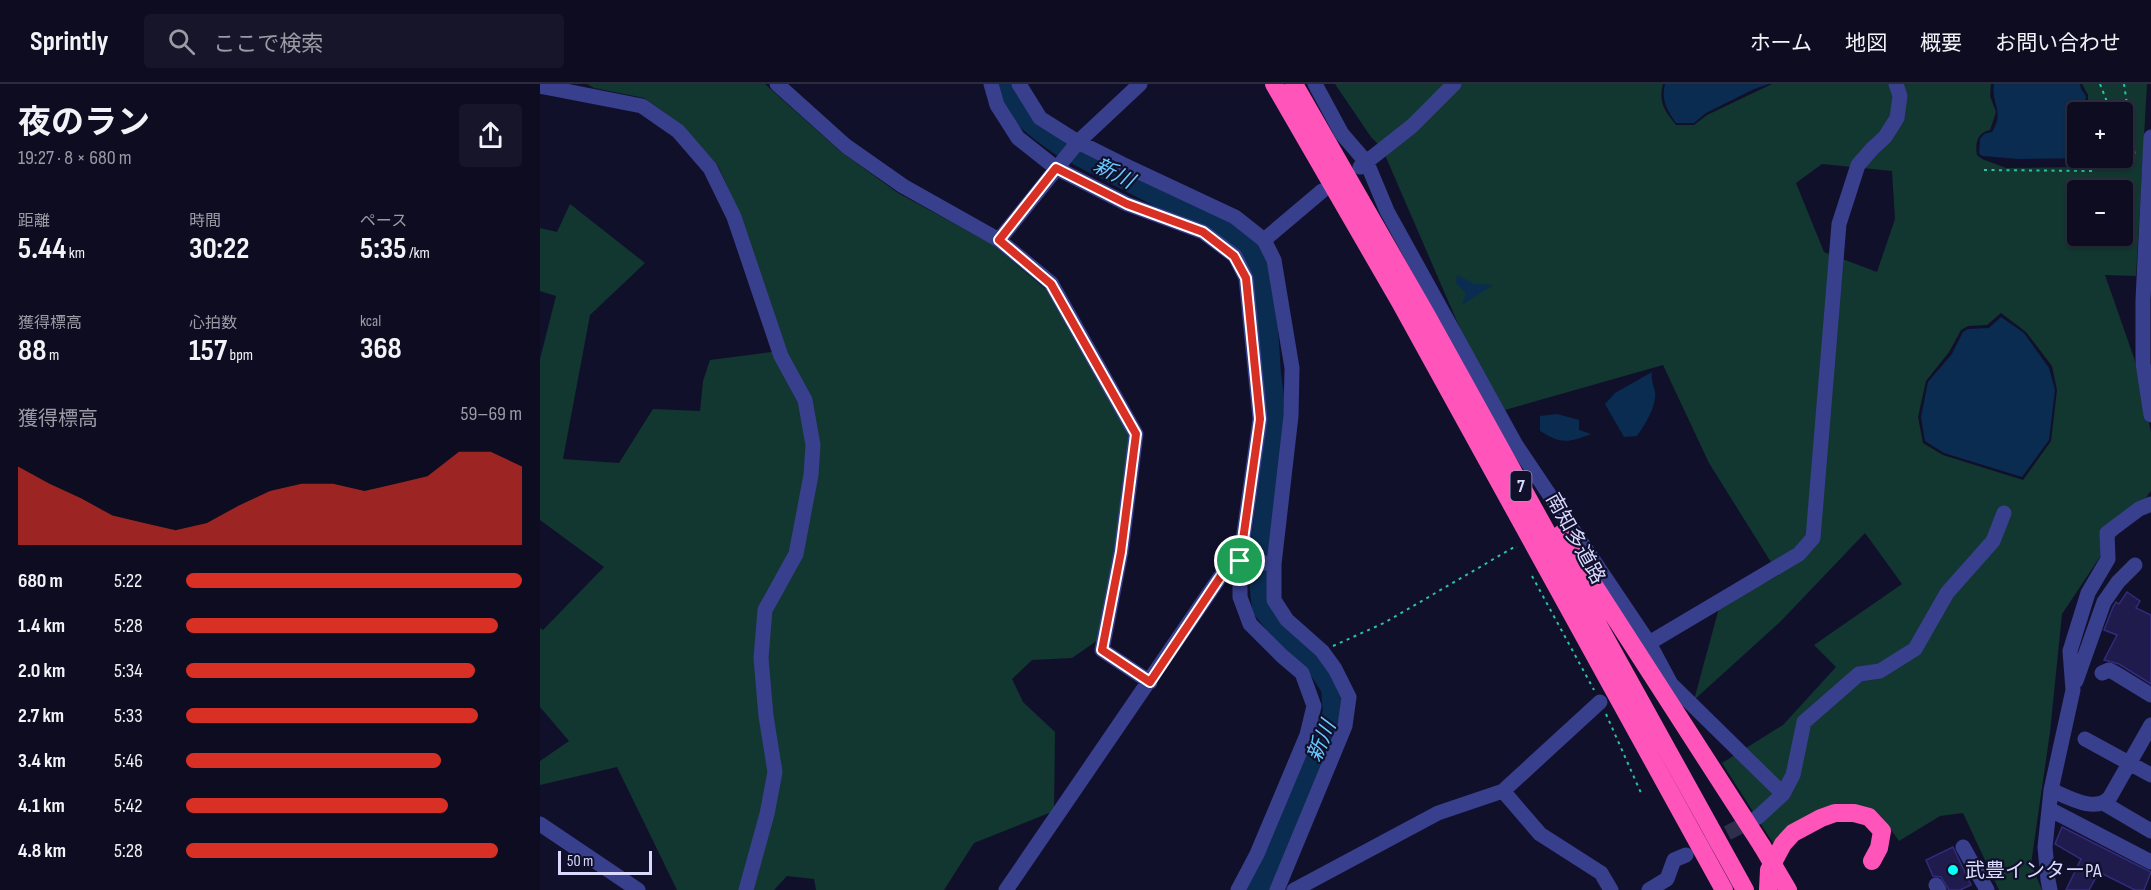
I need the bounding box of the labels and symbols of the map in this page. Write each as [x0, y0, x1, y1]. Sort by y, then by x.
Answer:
water label: 新川 [1089, 153, 1140, 195]
road number: 7 [1510, 471, 1532, 501]
street label: 南知多道路 [1540, 489, 1610, 588]
pin [1214, 535, 1265, 586]
water label: 新川 [1302, 715, 1342, 765]
scale bar [558, 848, 652, 876]
place label: 武豊インターPA [1965, 859, 2102, 883]
marker: 武豊インターPA [1946, 863, 1960, 877]

